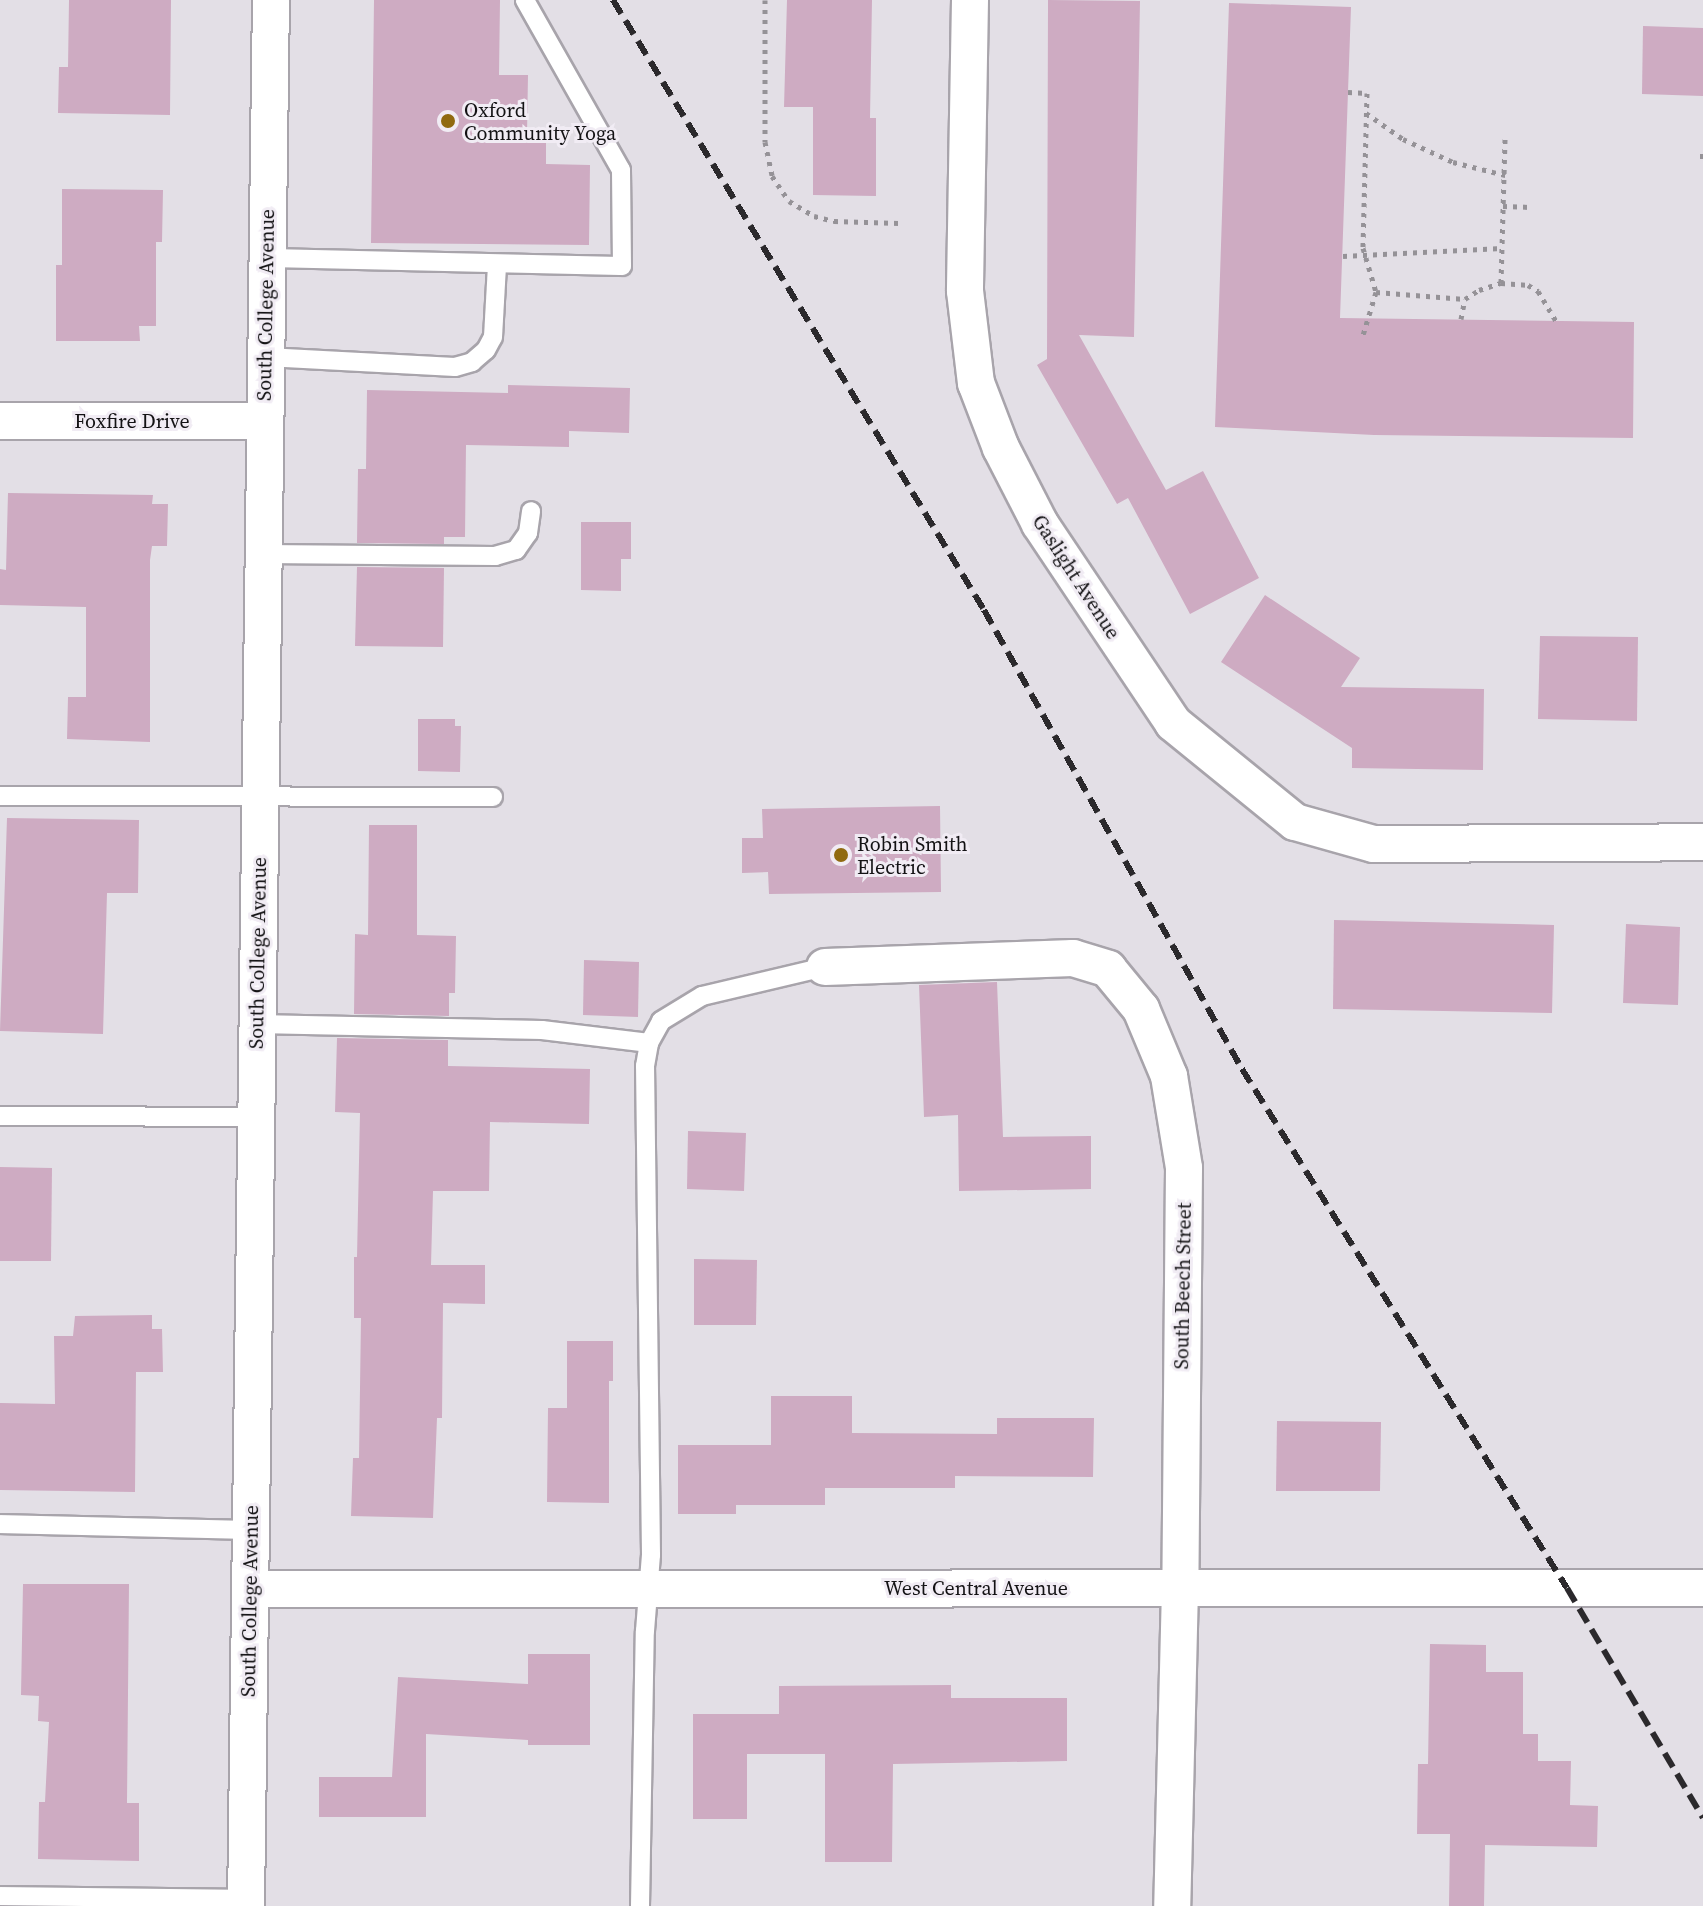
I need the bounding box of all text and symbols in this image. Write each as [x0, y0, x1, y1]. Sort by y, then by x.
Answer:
place label: Oxford Community Yoga [464, 98, 617, 145]
marker: Oxford Community Yoga [439, 112, 457, 130]
street label: South College Avenue [252, 209, 280, 401]
street label: Foxfire Drive [74, 409, 190, 433]
street label: Gaslight Avenue [1027, 510, 1125, 644]
place label: Robin Smith Electric [857, 832, 968, 879]
marker: Robin Smith Electric [832, 846, 850, 864]
street label: South College Avenue [244, 857, 272, 1049]
street label: South Beech Street [1170, 1202, 1196, 1370]
street label: South College Avenue [236, 1505, 264, 1697]
street label: West Central Avenue [884, 1576, 1068, 1600]

